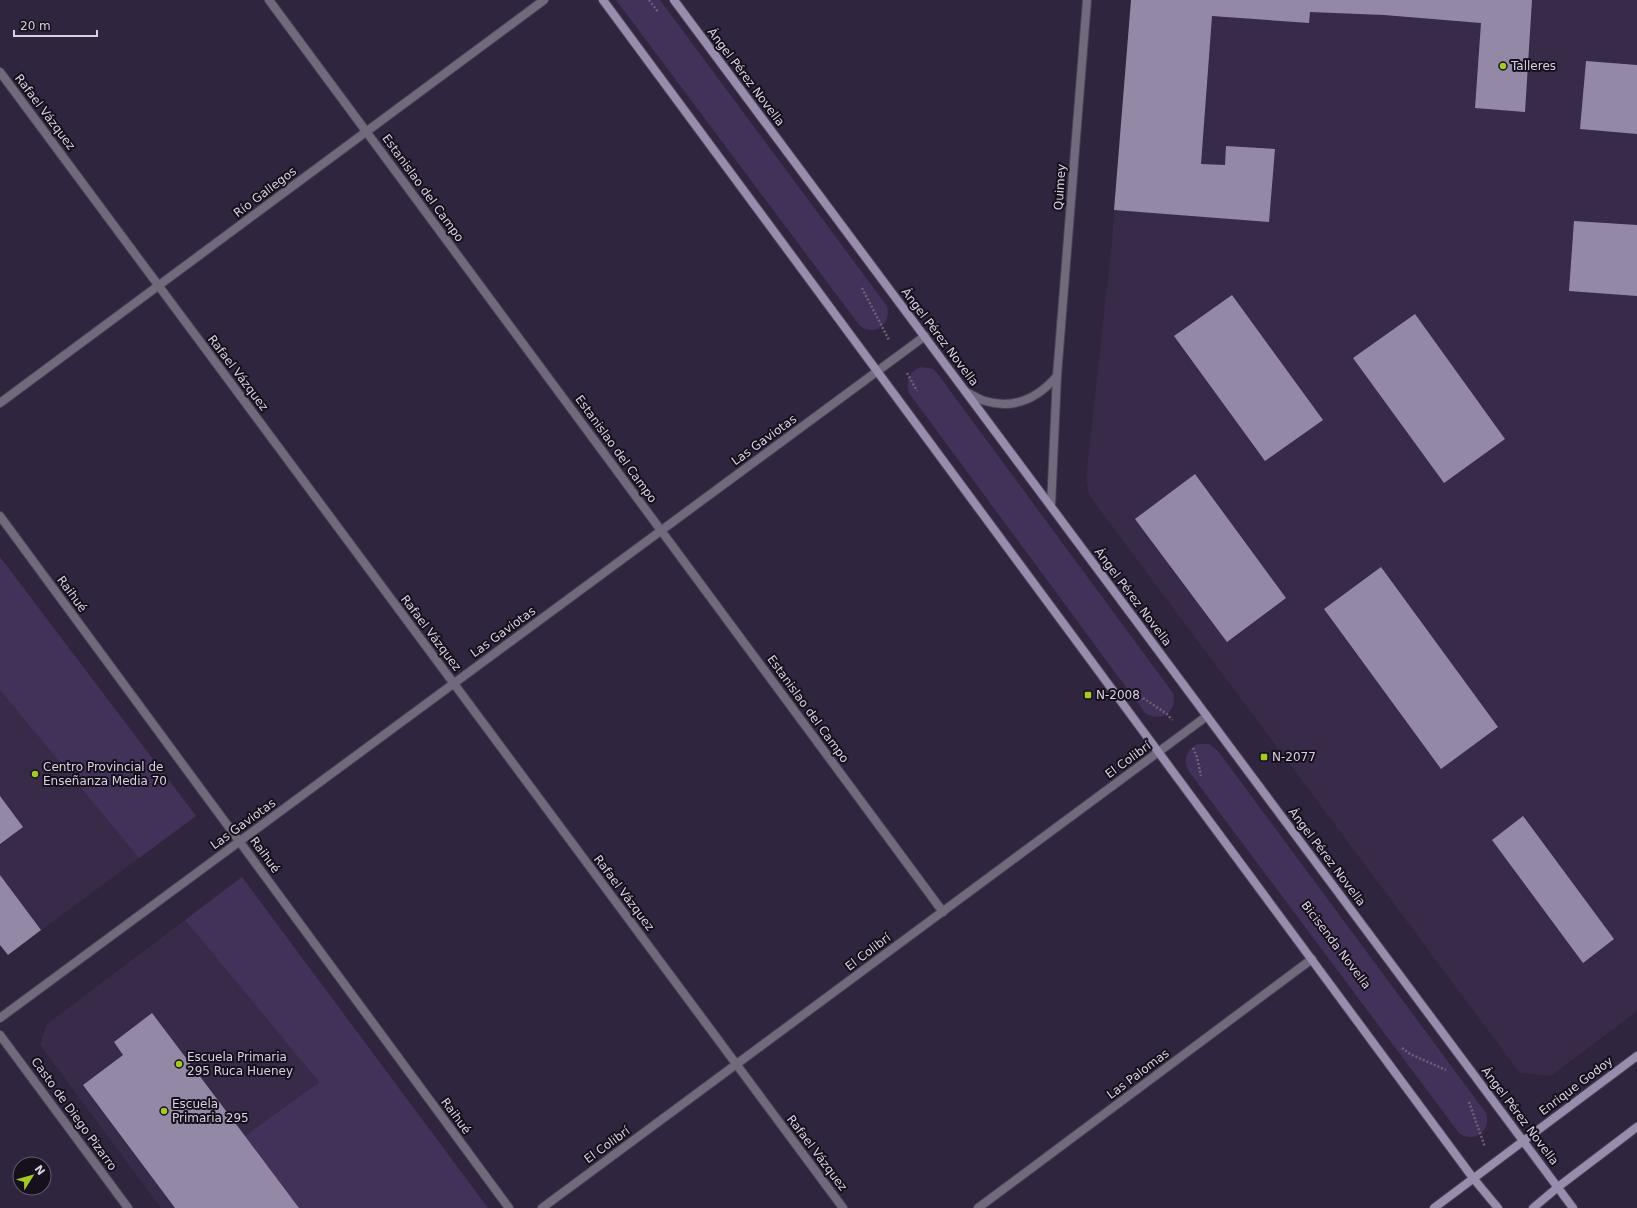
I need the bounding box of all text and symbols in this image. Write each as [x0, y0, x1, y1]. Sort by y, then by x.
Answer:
scale bar [14, 12, 97, 38]
text: 20 m [20, 19, 51, 33]
street label: Ángel Pérez Novella [705, 25, 788, 129]
place label: Talleres [1510, 59, 1556, 73]
marker: Talleres [1498, 61, 1508, 71]
street label: Rafael Vázquez [12, 71, 78, 153]
street label: Estanislao del Campo [379, 132, 467, 244]
street label: Quimey [1051, 163, 1069, 211]
street label: Río Gallegos [231, 164, 299, 220]
street label: Ángel Pérez Novella [899, 285, 982, 389]
street label: Rafael Vázquez [205, 332, 271, 414]
street label: Estanislao del Campo [572, 393, 660, 505]
street label: Las Gaviotas [729, 412, 799, 468]
street label: Ángel Pérez Novella [1092, 545, 1175, 649]
street label: Raihué [54, 573, 90, 615]
street label: Rafael Vázquez [398, 592, 464, 674]
street label: Las Gaviotas [468, 604, 538, 660]
street label: Estanislao del Campo [764, 653, 852, 765]
place label: N-2008 [1096, 688, 1140, 702]
marker: N-2008 [1083, 690, 1093, 700]
street label: El Colibrí [1102, 738, 1154, 781]
place label: N-2077 [1272, 750, 1316, 764]
marker: N-2077 [1259, 752, 1269, 762]
place label: Centro Provincial de Enseñanza Media 70 [43, 760, 167, 788]
marker: Centro Provincial de Enseñanza Media 70 [30, 769, 40, 779]
street label: Las Gaviotas [208, 796, 278, 852]
street label: Ángel Pérez Novella [1286, 805, 1369, 909]
street label: Raihué [247, 834, 283, 876]
street label: Rafael Vázquez [591, 852, 657, 934]
street label: Bicisenda Novella [1298, 898, 1374, 992]
street label: El Colibrí [843, 930, 894, 974]
street label: Las Palomas [1104, 1046, 1172, 1102]
place label: Escuela Primaria 295 Ruca Hueney [187, 1050, 293, 1078]
street label: Enrique Godoy [1536, 1054, 1616, 1118]
street label: Casto de Diego Pizarro [28, 1055, 120, 1173]
marker: Escuela Primaria 295 Ruca Hueney [174, 1059, 184, 1069]
street label: Ángel Pérez Novella [1479, 1064, 1562, 1168]
street label: Raihué [438, 1095, 474, 1137]
place label: Escuela Primaria 295 [172, 1097, 249, 1125]
marker: Escuela Primaria 295 [159, 1106, 169, 1116]
street label: Rafael Vázquez [784, 1112, 850, 1194]
street label: El Colibrí [581, 1123, 633, 1166]
north arrow [12, 1156, 52, 1196]
text: N [32, 1163, 48, 1178]

